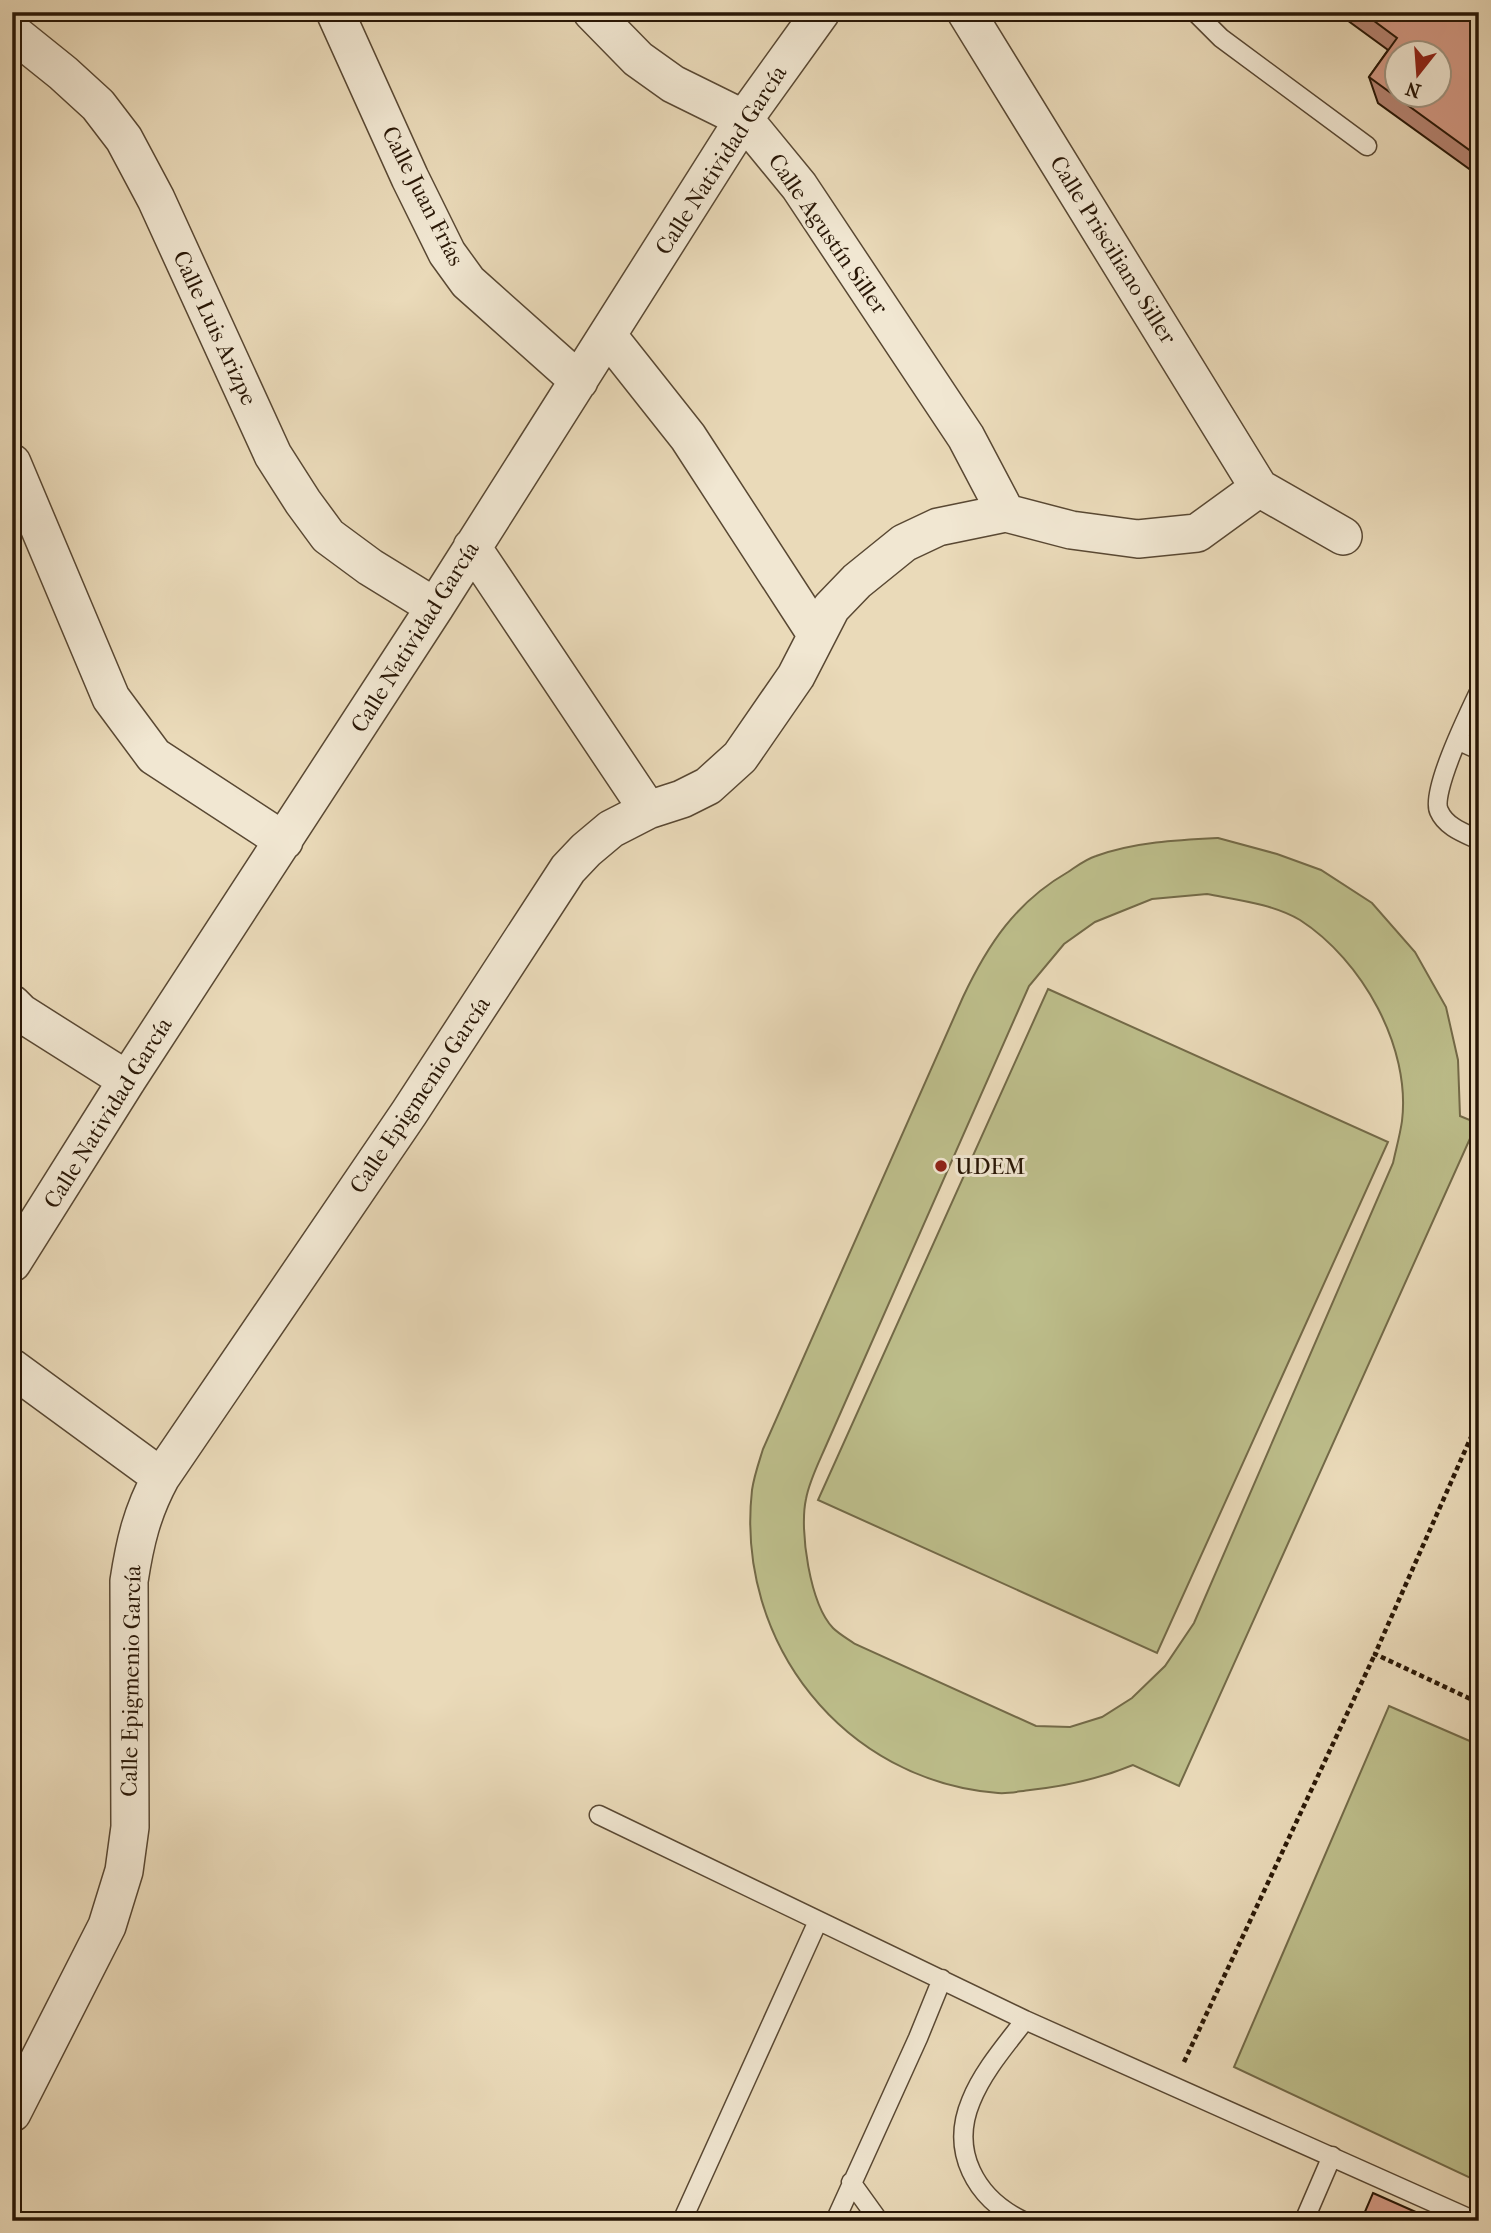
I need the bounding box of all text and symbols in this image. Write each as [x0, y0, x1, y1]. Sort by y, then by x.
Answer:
north arrow [1382, 38, 1452, 108]
street label: Calle Natividad García [650, 60, 792, 260]
text: N [1403, 77, 1423, 102]
street label: Calle Juan Frías [376, 122, 470, 270]
street label: Calle Agustín Siller [763, 149, 894, 320]
street label: Calle Prisciliano Siller [1044, 151, 1182, 349]
street label: Calle Luis Arizpe [167, 246, 263, 410]
street label: Calle Natividad García [345, 536, 485, 738]
street label: Calle Epigmenio García [344, 991, 496, 1199]
street label: Calle Natividad García [38, 1012, 178, 1214]
place label: UDEM [955, 1153, 1025, 1180]
marker: UDEM [933, 1158, 949, 1174]
street label: Calle Epigmenio García [115, 1565, 147, 1797]

